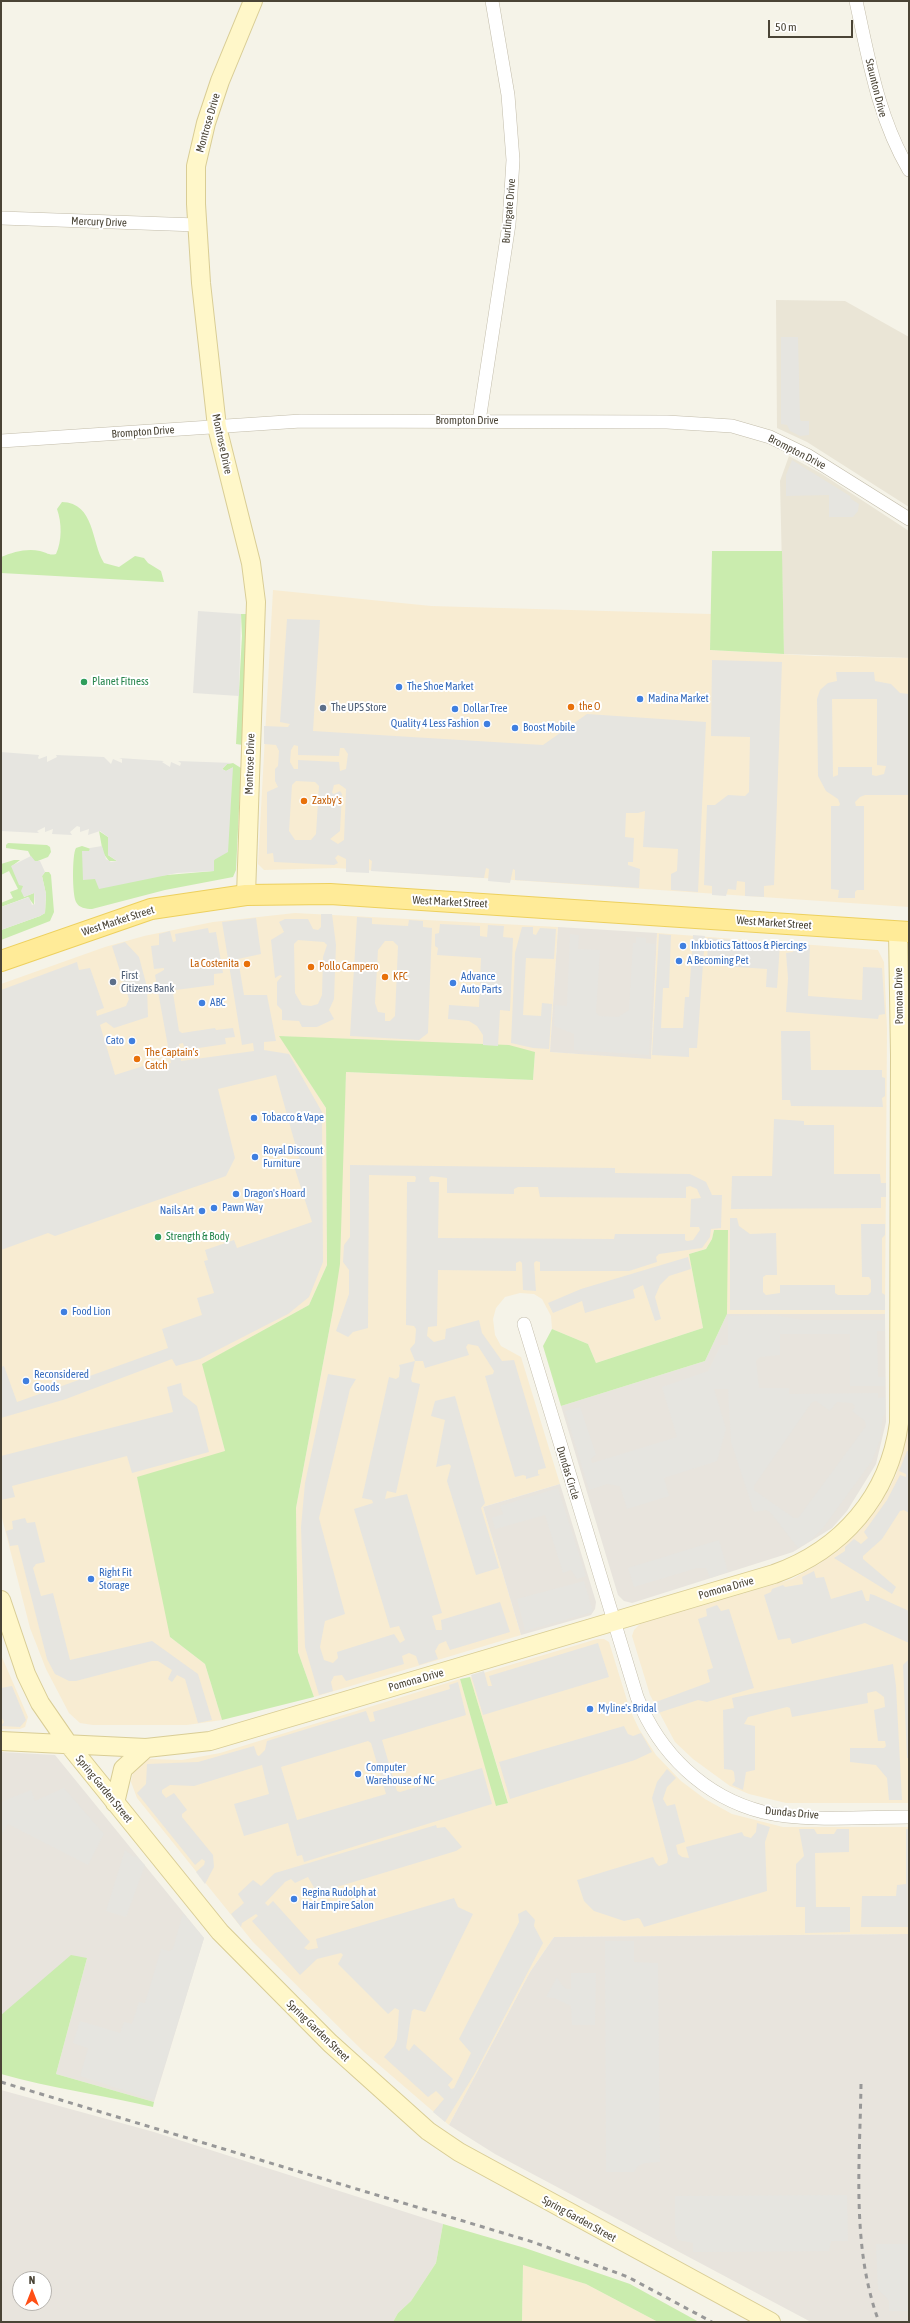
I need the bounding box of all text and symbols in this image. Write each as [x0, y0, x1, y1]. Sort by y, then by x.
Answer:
scale bar [770, 12, 855, 38]
text: 50 m [775, 20, 797, 34]
street label: Staunton Drive [862, 57, 890, 119]
street label: Montrose Drive [193, 92, 223, 154]
street label: Burlingate Drive [500, 178, 518, 244]
street label: Mercury Drive [71, 214, 127, 230]
street label: Montrose Drive [209, 413, 235, 475]
street label: Brompton Drive [435, 414, 499, 428]
street label: Brompton Drive [111, 423, 175, 441]
street label: Brompton Drive [766, 432, 828, 472]
place label: Planet Fitness [92, 675, 149, 689]
marker: Planet Fitness [79, 677, 89, 687]
place label: The Shoe Market [407, 680, 474, 694]
marker: The Shoe Market [394, 682, 404, 692]
place label: Madina Market [648, 692, 709, 706]
marker: Madina Market [635, 694, 645, 704]
place label: the O [579, 700, 600, 714]
place label: The UPS Store [331, 701, 387, 715]
place label: Dollar Tree [463, 702, 507, 716]
marker: the O [566, 702, 576, 712]
marker: The UPS Store [318, 703, 328, 713]
marker: Dollar Tree [450, 704, 460, 714]
place label: Quality 4 Less Fashion [391, 717, 479, 731]
marker: Quality 4 Less Fashion [482, 719, 492, 729]
place label: Boost Mobile [523, 721, 575, 735]
marker: Boost Mobile [510, 723, 520, 733]
street label: Montrose Drive [242, 733, 258, 795]
place label: Zaxby's [312, 794, 342, 808]
marker: Zaxby's [299, 796, 309, 806]
street label: West Market Street [412, 893, 488, 911]
street label: West Market Street [80, 903, 156, 939]
street label: West Market Street [736, 914, 812, 932]
place label: Inkbiotics Tattoos & Piercings [691, 939, 807, 953]
marker: Inkbiotics Tattoos & Piercings [678, 941, 688, 951]
place label: A Becoming Pet [687, 954, 749, 968]
marker: A Becoming Pet [674, 956, 684, 966]
place label: La Costenita [190, 957, 239, 971]
marker: La Costenita [242, 959, 252, 969]
place label: Pollo Campero [319, 960, 378, 974]
marker: Pollo Campero [306, 962, 316, 972]
street label: Pomona Drive [892, 967, 906, 1025]
place label: First Citizens Bank [121, 969, 174, 995]
place label: KFC [393, 970, 408, 984]
place label: Advance Auto Parts [461, 970, 502, 996]
marker: KFC [380, 972, 390, 982]
marker: First Citizens Bank [108, 977, 118, 987]
marker: Advance Auto Parts [448, 978, 458, 988]
place label: ABC [210, 996, 226, 1010]
marker: ABC [197, 998, 207, 1008]
place label: Cato [106, 1034, 124, 1048]
marker: Cato [127, 1036, 137, 1046]
place label: The Captain's Catch [145, 1046, 198, 1072]
marker: The Captain's Catch [132, 1054, 142, 1064]
place label: Tobacco & Vape [262, 1111, 324, 1125]
marker: Tobacco & Vape [249, 1113, 259, 1123]
place label: Royal Discount Furniture [263, 1144, 323, 1170]
marker: Royal Discount Furniture [250, 1152, 260, 1162]
place label: Dragon's Hoard [244, 1187, 305, 1201]
marker: Dragon's Hoard [231, 1189, 241, 1199]
place label: Pawn Way [222, 1201, 263, 1215]
marker: Pawn Way [209, 1203, 219, 1213]
place label: Nails Art [160, 1204, 194, 1218]
marker: Nails Art [197, 1206, 207, 1216]
place label: Strength & Body [166, 1230, 229, 1244]
marker: Strength & Body [153, 1232, 163, 1242]
place label: Food Lion [72, 1305, 111, 1319]
marker: Food Lion [59, 1307, 69, 1317]
place label: Reconsidered Goods [34, 1368, 89, 1394]
marker: Reconsidered Goods [21, 1376, 31, 1386]
street label: Dundas Circle [554, 1445, 582, 1501]
place label: Right Fit Storage [99, 1566, 132, 1592]
marker: Right Fit Storage [86, 1574, 96, 1584]
street label: Pomona Drive [697, 1574, 755, 1602]
street label: Pomona Drive [387, 1666, 445, 1694]
place label: Myline's Bridal [598, 1702, 657, 1716]
marker: Myline's Bridal [585, 1704, 595, 1714]
street label: Spring Garden Street [73, 1753, 135, 1825]
place label: Computer Warehouse of NC [366, 1761, 434, 1787]
marker: Computer Warehouse of NC [353, 1769, 363, 1779]
street label: Dundas Drive [765, 1804, 819, 1822]
place label: Regina Rudolph at Hair Empire Salon [302, 1886, 376, 1912]
marker: Regina Rudolph at Hair Empire Salon [289, 1894, 299, 1904]
street label: Spring Garden Street [284, 1998, 352, 2064]
street label: Spring Garden Street [540, 2193, 618, 2245]
north arrow [12, 2271, 52, 2311]
text: N [29, 2274, 35, 2286]

